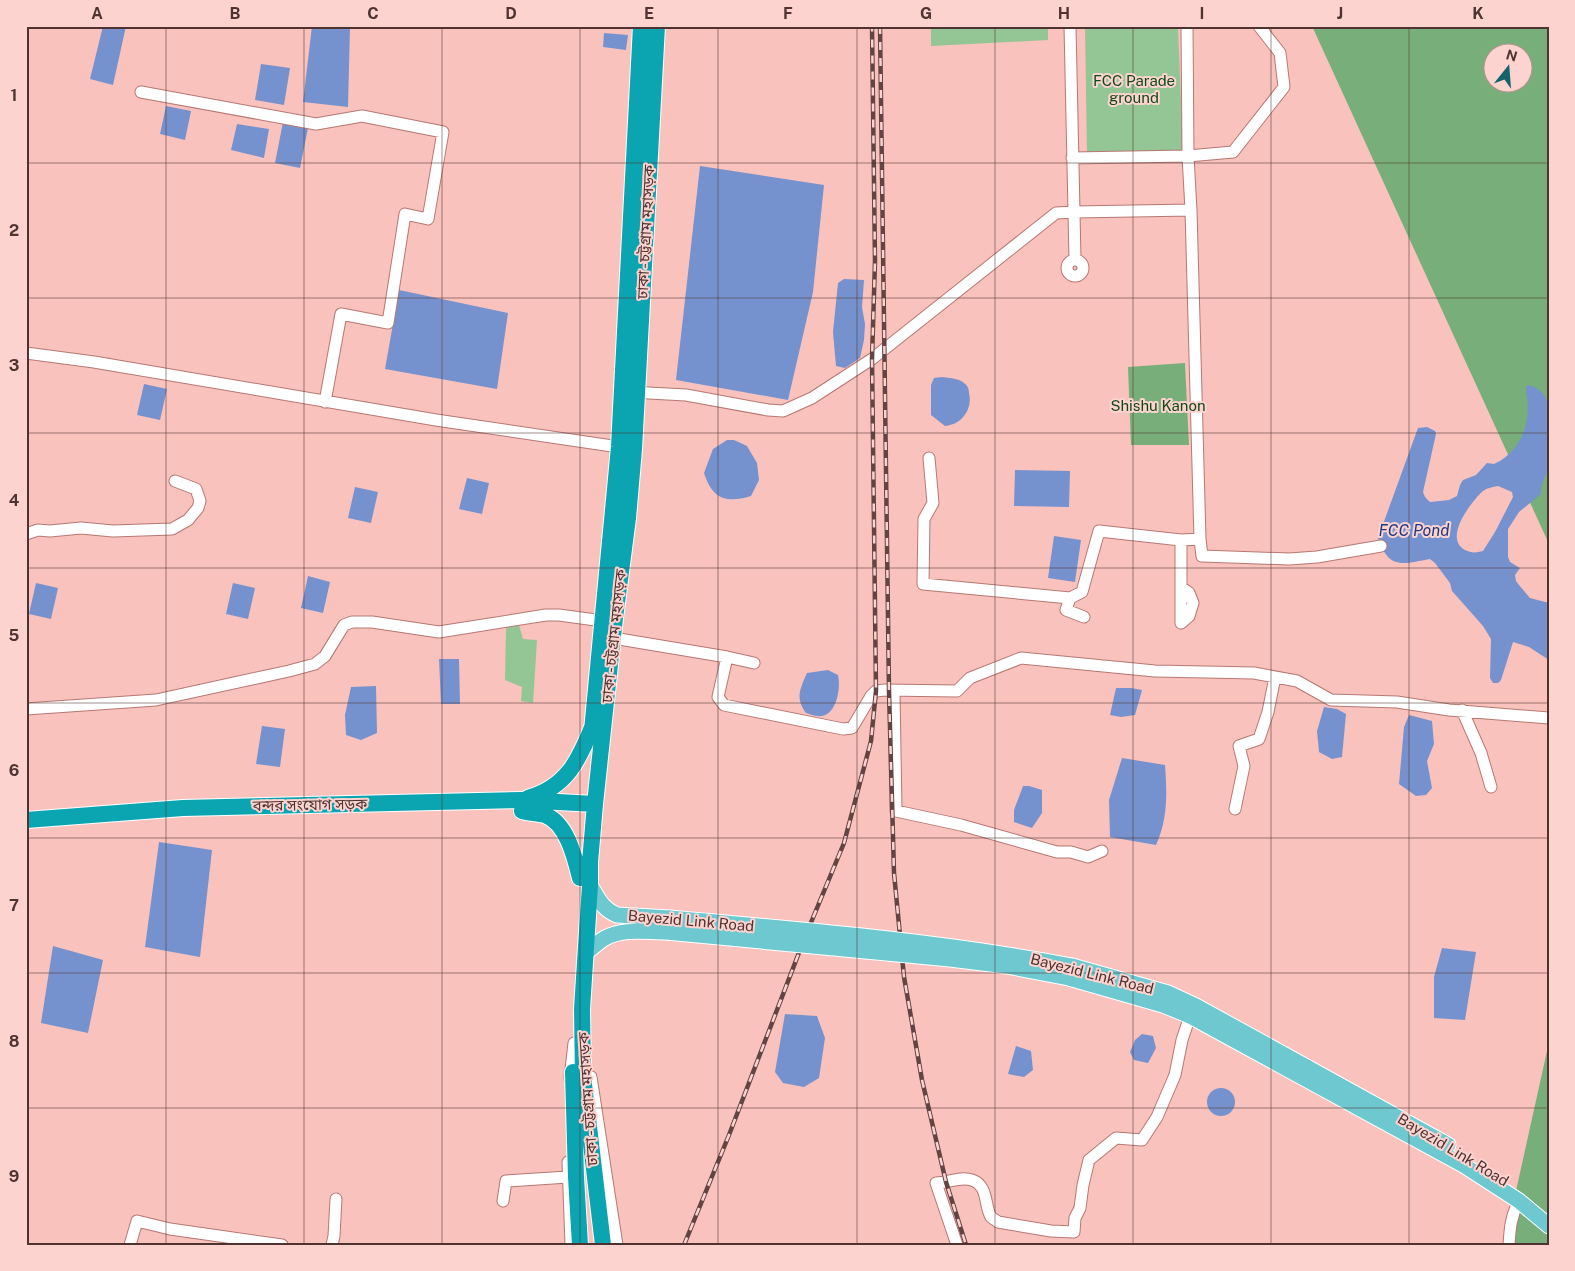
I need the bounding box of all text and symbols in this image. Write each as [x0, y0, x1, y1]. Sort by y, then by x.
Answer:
text: A [91, 4, 103, 23]
text: B [230, 4, 241, 23]
text: C [367, 4, 379, 23]
text: D [505, 4, 517, 23]
text: E [644, 4, 654, 23]
text: F [783, 4, 793, 23]
text: G [920, 4, 932, 23]
text: H [1058, 4, 1070, 23]
text: I [1200, 4, 1204, 23]
text: J [1337, 4, 1343, 23]
text: K [1472, 4, 1484, 23]
north arrow [1482, 42, 1532, 92]
text: N [1504, 46, 1519, 65]
park label: FCC Parade ground [1093, 72, 1175, 106]
text: 1 [11, 86, 17, 105]
street label: ঢাকা - চট্টগ্রাম মহাসড়ক [633, 164, 658, 300]
text: 2 [9, 221, 19, 240]
text: 3 [9, 356, 19, 375]
park label: Shishu Kanon [1110, 397, 1206, 414]
text: 4 [9, 491, 20, 510]
water label: FCC Pond [1379, 521, 1450, 540]
street label: ঢাকা - চট্টগ্রাম মহাসড়ক [598, 567, 629, 705]
text: 5 [9, 626, 20, 645]
text: 6 [9, 761, 19, 780]
street label: বন্দর সংযোগ সড়ক [252, 795, 368, 814]
text: 7 [9, 896, 19, 915]
street label: Bayezid Link Road [627, 907, 755, 934]
street label: Bayezid Link Road [1029, 950, 1156, 997]
street label: ঢাকা - চট্টগ্রাম মহাসড়ক [574, 1031, 601, 1168]
text: 8 [9, 1032, 20, 1051]
street label: Bayezid Link Road [1395, 1110, 1512, 1189]
text: 9 [9, 1167, 19, 1186]

